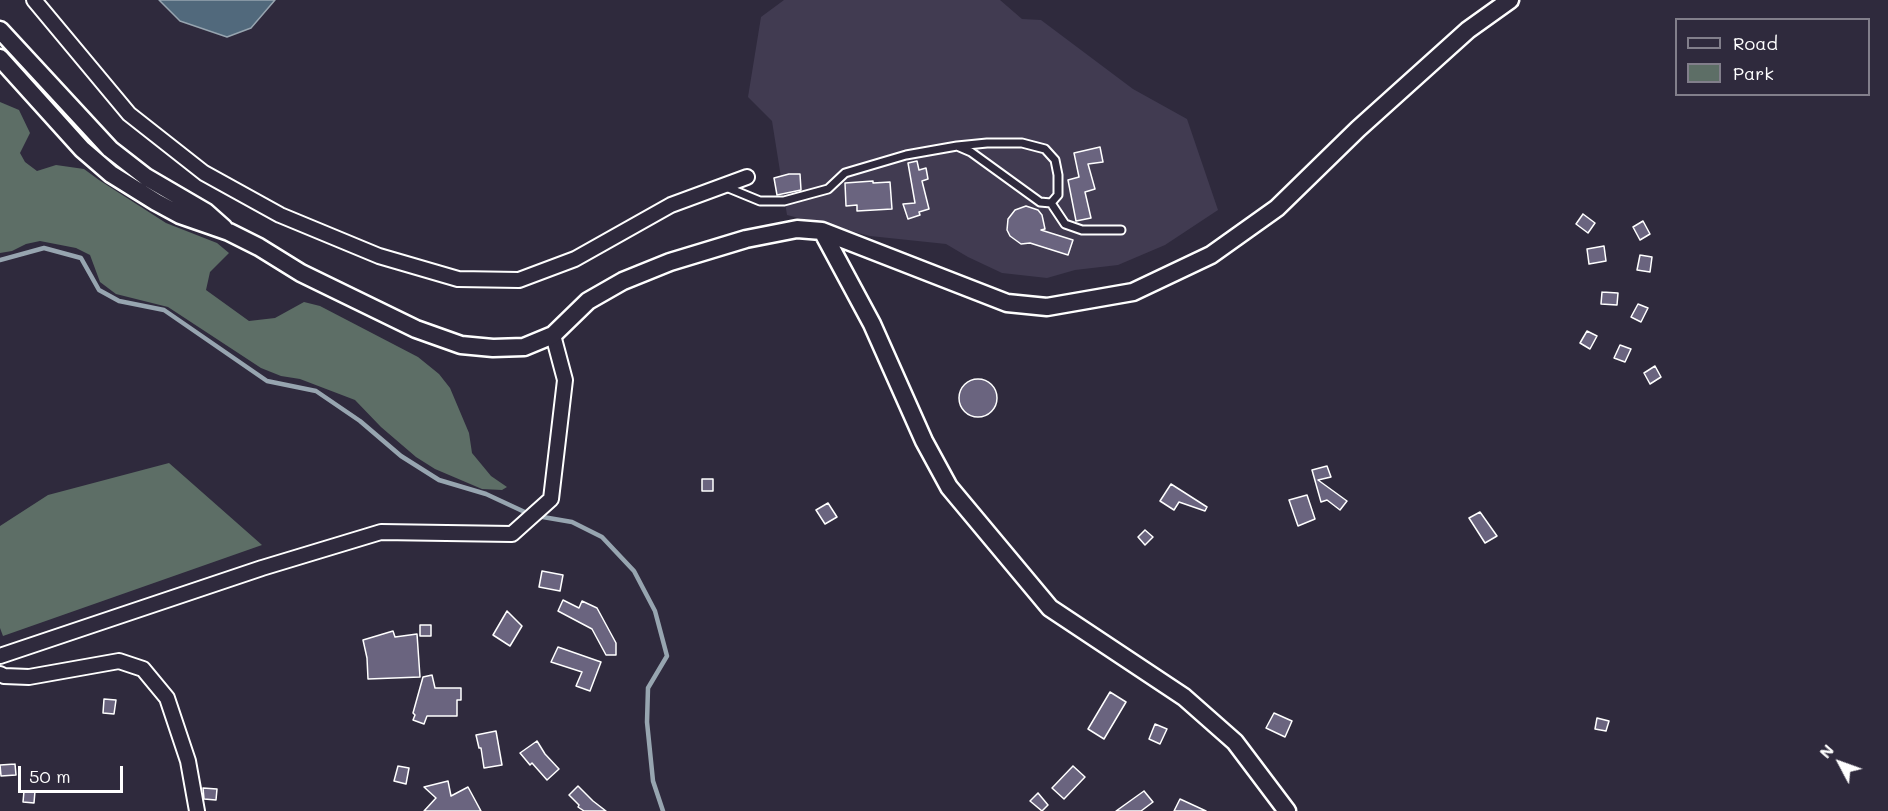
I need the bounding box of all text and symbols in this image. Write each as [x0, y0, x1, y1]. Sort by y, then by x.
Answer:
legend [1675, 18, 1870, 96]
text: Road [1733, 31, 1778, 55]
text: Park [1733, 61, 1774, 85]
north arrow [1810, 733, 1870, 793]
text: N [1814, 739, 1838, 762]
scale bar [21, 754, 126, 792]
text: 50 m [29, 764, 71, 788]

